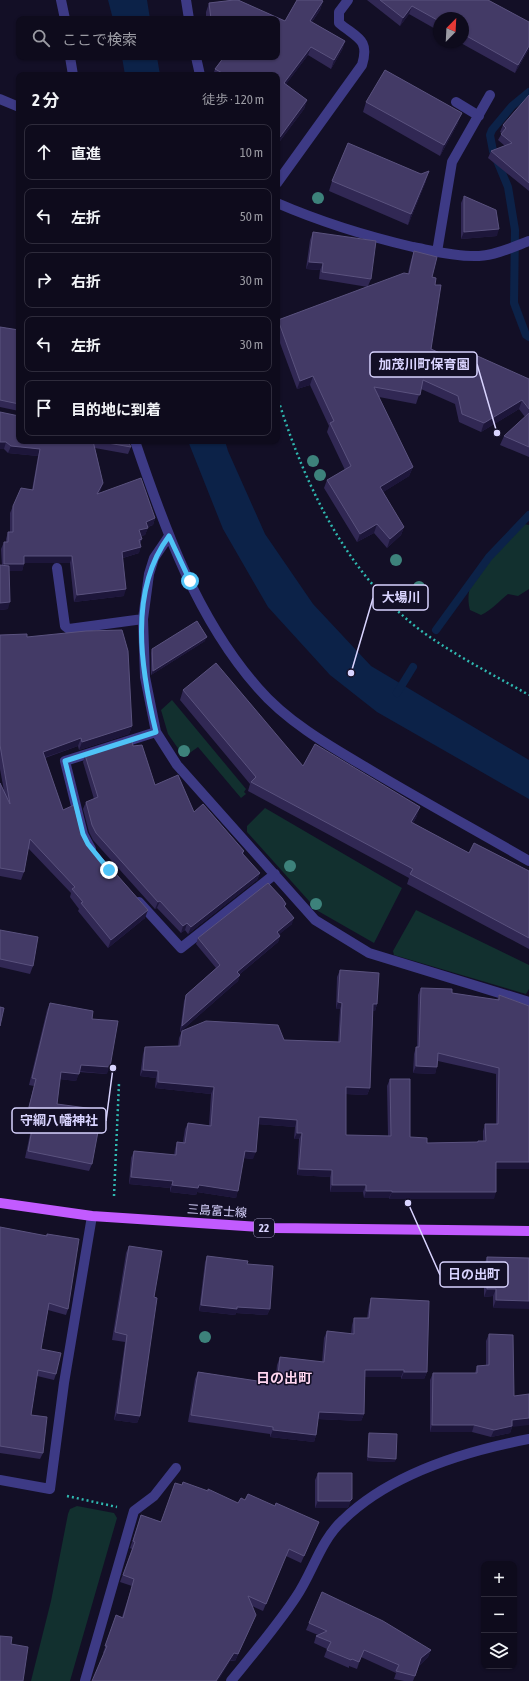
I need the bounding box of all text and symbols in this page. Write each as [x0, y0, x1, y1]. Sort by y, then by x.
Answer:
north arrow [433, 12, 469, 48]
search box [16, 16, 280, 60]
icon: search [30, 27, 52, 49]
text: ここで検索 [62, 31, 137, 48]
text: 2 分 [32, 90, 59, 110]
text: 徒歩 · 120 m [202, 92, 264, 107]
icon: ahead [33, 141, 55, 163]
text: 直進 [71, 145, 101, 162]
text: 10 m [240, 145, 263, 160]
icon: left [33, 205, 55, 227]
text: 左折 [71, 209, 101, 226]
text: 50 m [240, 209, 263, 224]
icon: right [33, 269, 55, 291]
text: 右折 [71, 273, 101, 290]
text: 30 m [240, 273, 263, 288]
icon: left [33, 333, 55, 355]
text: 左折 [71, 337, 101, 354]
text: 30 m [240, 337, 263, 352]
callout: 加茂川町保育園 [370, 352, 477, 377]
text: 加茂川町保育園 [378, 357, 470, 372]
icon: arrive [33, 397, 55, 419]
text: 目的地に到着 [71, 401, 161, 418]
route start [181, 572, 199, 590]
callout: 大場川 [373, 585, 428, 610]
text: 大場川 [381, 590, 421, 605]
route end [100, 861, 118, 879]
callout: 守綱八幡神社 [12, 1108, 106, 1133]
text: 守綱八幡神社 [20, 1113, 98, 1128]
street label: 三島富士線 [187, 1202, 247, 1220]
road number: 22 [254, 1219, 274, 1237]
callout: 日の出町 [440, 1262, 508, 1287]
text: 日の出町 [448, 1267, 500, 1282]
district label: 日の出町 [256, 1370, 312, 1386]
map controls [481, 1561, 517, 1669]
button: + [481, 1561, 517, 1597]
button: − [481, 1597, 517, 1633]
button: layers [481, 1633, 517, 1669]

